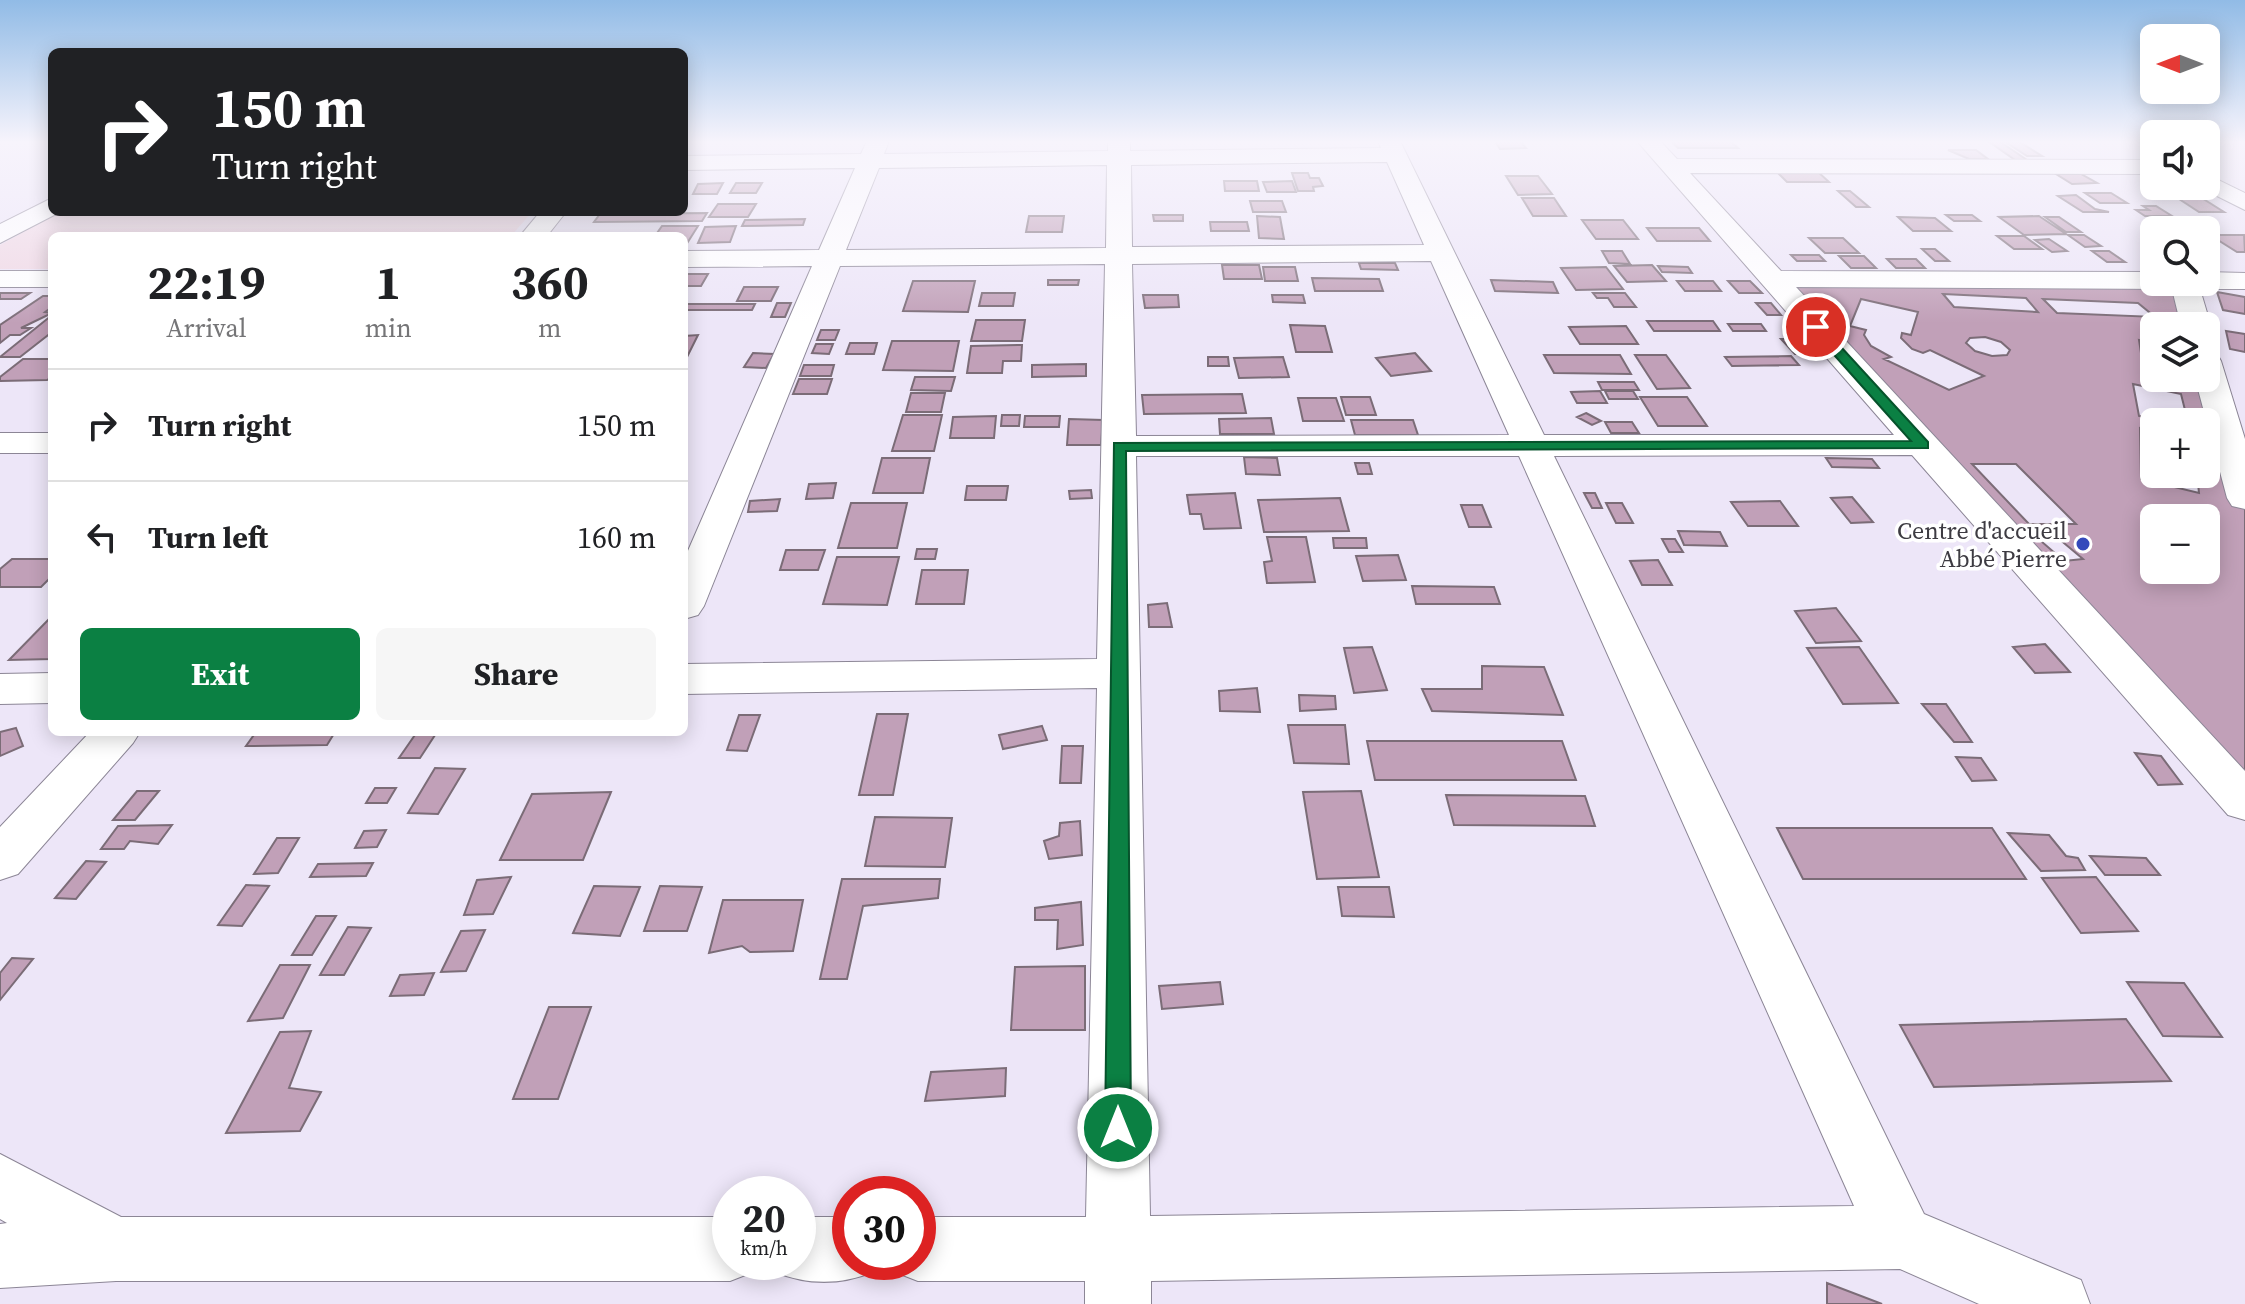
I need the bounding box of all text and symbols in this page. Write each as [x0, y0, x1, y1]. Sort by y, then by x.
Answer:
north arrow [2140, 24, 2220, 104]
map controls [2140, 24, 2220, 584]
text: 150 m [212, 69, 366, 146]
icon: right [80, 80, 184, 184]
button: sound [2140, 120, 2220, 200]
text: Turn right [212, 142, 377, 191]
button: search [2140, 216, 2220, 296]
text: 22:19 [147, 249, 266, 315]
text: 1 [375, 249, 401, 315]
text: 360 [511, 249, 589, 315]
pin [1782, 293, 1850, 361]
icon: arrive [1794, 305, 1838, 349]
text: Arrival [166, 310, 247, 346]
text: min [365, 310, 412, 346]
text: m [538, 310, 562, 346]
button: layers [2140, 312, 2220, 392]
icon: right [80, 403, 124, 447]
text: Turn right [148, 405, 291, 446]
text: 150 m [577, 405, 656, 446]
button: + [2140, 408, 2220, 488]
button: − [2140, 504, 2220, 584]
place label: Centre d'accueil Abbé Pierre [1897, 514, 2067, 575]
icon: left [80, 515, 124, 559]
text: Turn left [148, 517, 268, 558]
text: 160 m [577, 517, 656, 558]
marker: Centre d'accueil Abbé Pierre [2074, 535, 2092, 553]
button: Exit [80, 628, 360, 720]
button: Share [376, 628, 656, 720]
position arrow [1076, 1086, 1160, 1170]
speed limit sign: 30 [832, 1176, 936, 1280]
text: 20 [742, 1191, 786, 1245]
text: km/h [740, 1234, 788, 1262]

